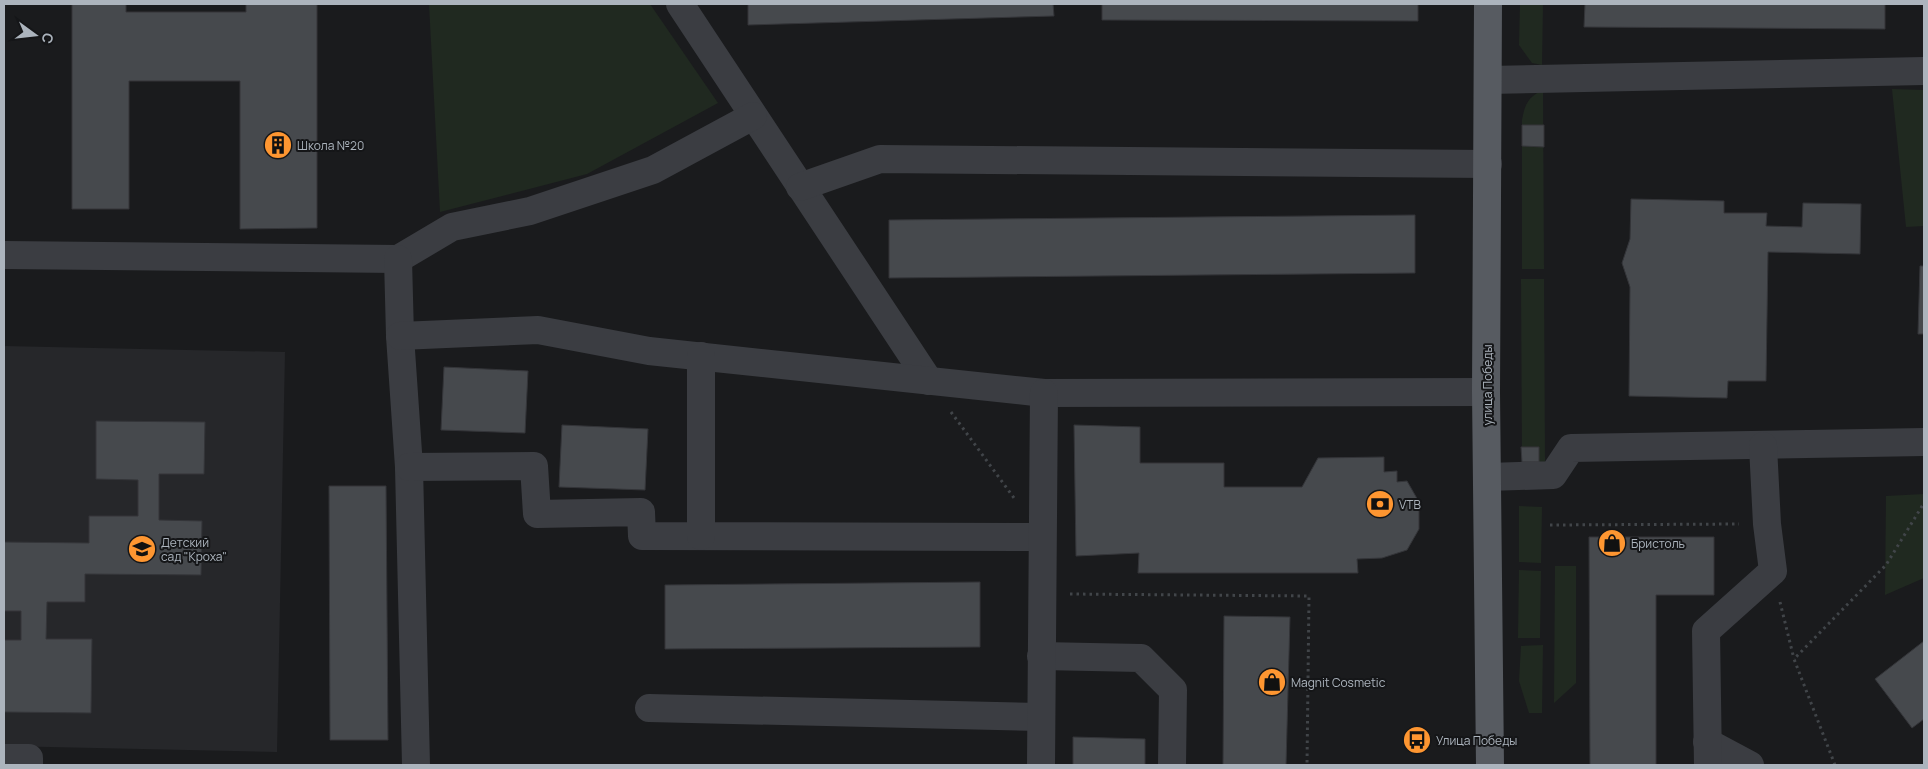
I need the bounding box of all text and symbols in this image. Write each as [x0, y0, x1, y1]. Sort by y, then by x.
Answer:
north arrow [10, 10, 60, 60]
text: С [38, 31, 59, 46]
building icon: Школа №20 [263, 130, 293, 160]
place label: Школа №20 [297, 137, 364, 154]
street label: улица Победы [1479, 345, 1496, 425]
bank icon: VTB [1365, 489, 1395, 519]
place label: VTB [1399, 496, 1421, 513]
shop icon: Бристоль [1597, 528, 1627, 558]
school or university icon: Детский сад "Кроха" [127, 534, 157, 564]
place label: Детский сад "Кроха" [161, 534, 227, 565]
place label: Бристоль [1631, 535, 1685, 552]
shop icon: Magnit Cosmetic [1257, 667, 1287, 697]
place label: Magnit Cosmetic [1291, 674, 1386, 691]
bus stop icon: Улица Победы [1402, 725, 1432, 755]
place label: Улица Победы [1436, 732, 1517, 749]

